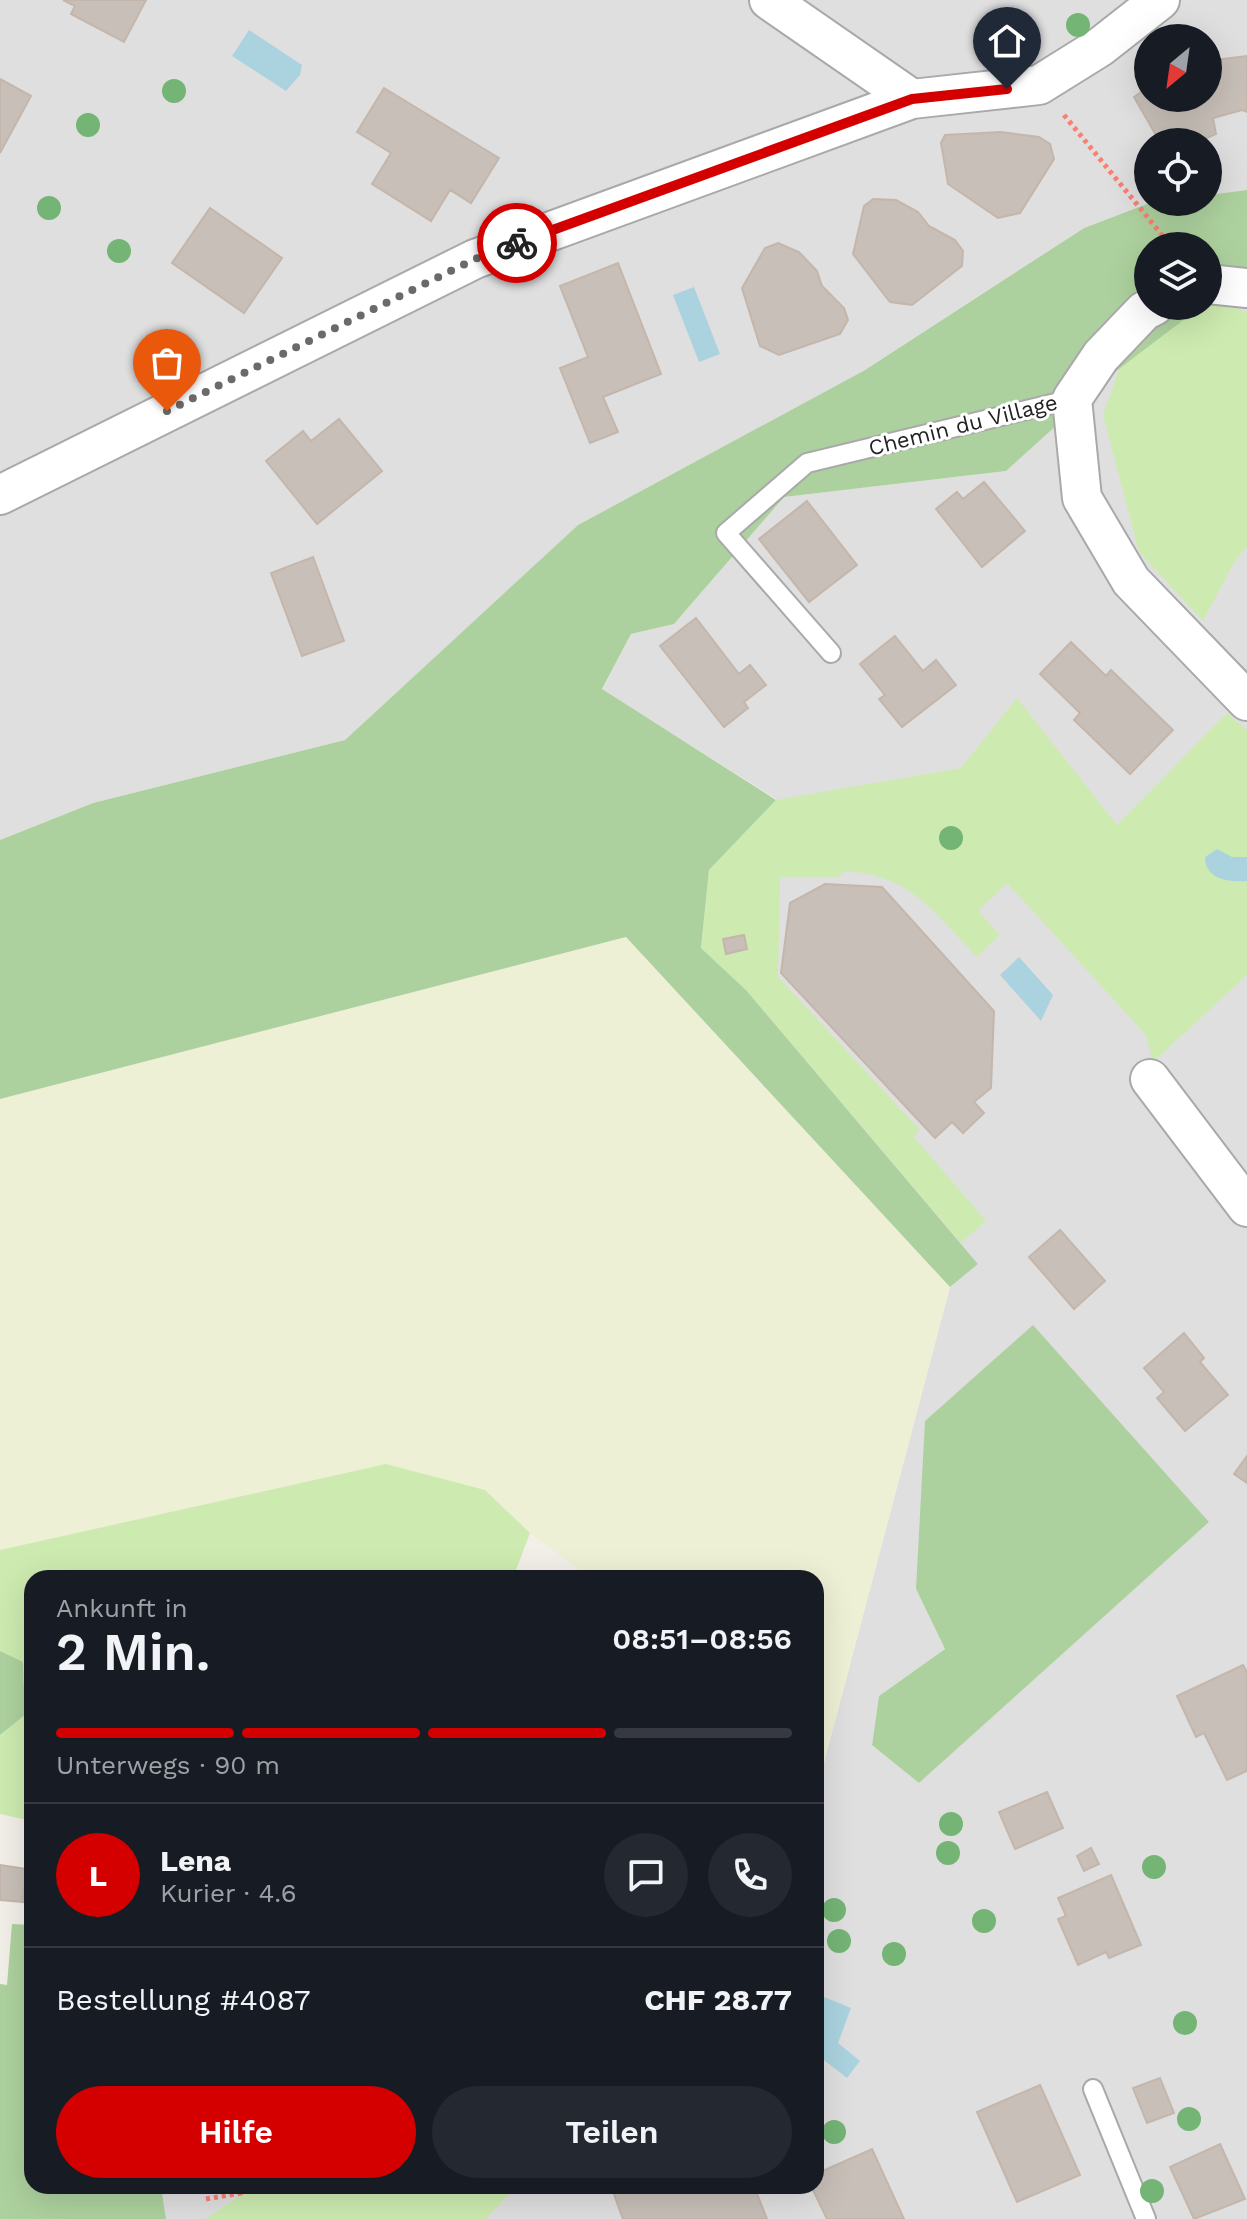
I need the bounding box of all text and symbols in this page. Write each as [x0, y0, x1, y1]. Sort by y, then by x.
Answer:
pin [973, 7, 1041, 89]
icon: home [985, 19, 1029, 63]
north arrow [1134, 24, 1222, 112]
map controls [1134, 24, 1222, 320]
button: locate [1134, 128, 1222, 216]
courier [477, 203, 557, 283]
icon: bike [495, 221, 539, 265]
button: layers [1134, 232, 1222, 320]
pin [133, 329, 201, 411]
icon: bag [145, 341, 189, 385]
street label: Chemin du Village [866, 389, 1060, 461]
text: Ankunft in [56, 1593, 188, 1623]
text: 08:51–08:56 [612, 1621, 792, 1656]
text: 2 Min. [56, 1622, 210, 1683]
text: Unterwegs · 90 m [56, 1750, 280, 1780]
button: chat [604, 1833, 688, 1917]
button: phone [708, 1833, 792, 1917]
text: Lena [160, 1843, 231, 1878]
text: L [89, 1858, 107, 1893]
text: Kurier · 4.6 [160, 1878, 297, 1908]
text: Bestellung #4087 [56, 1982, 311, 2017]
text: CHF 28.77 [644, 1982, 792, 2017]
button: Hilfe [56, 2086, 416, 2178]
button: Teilen [432, 2086, 792, 2178]

